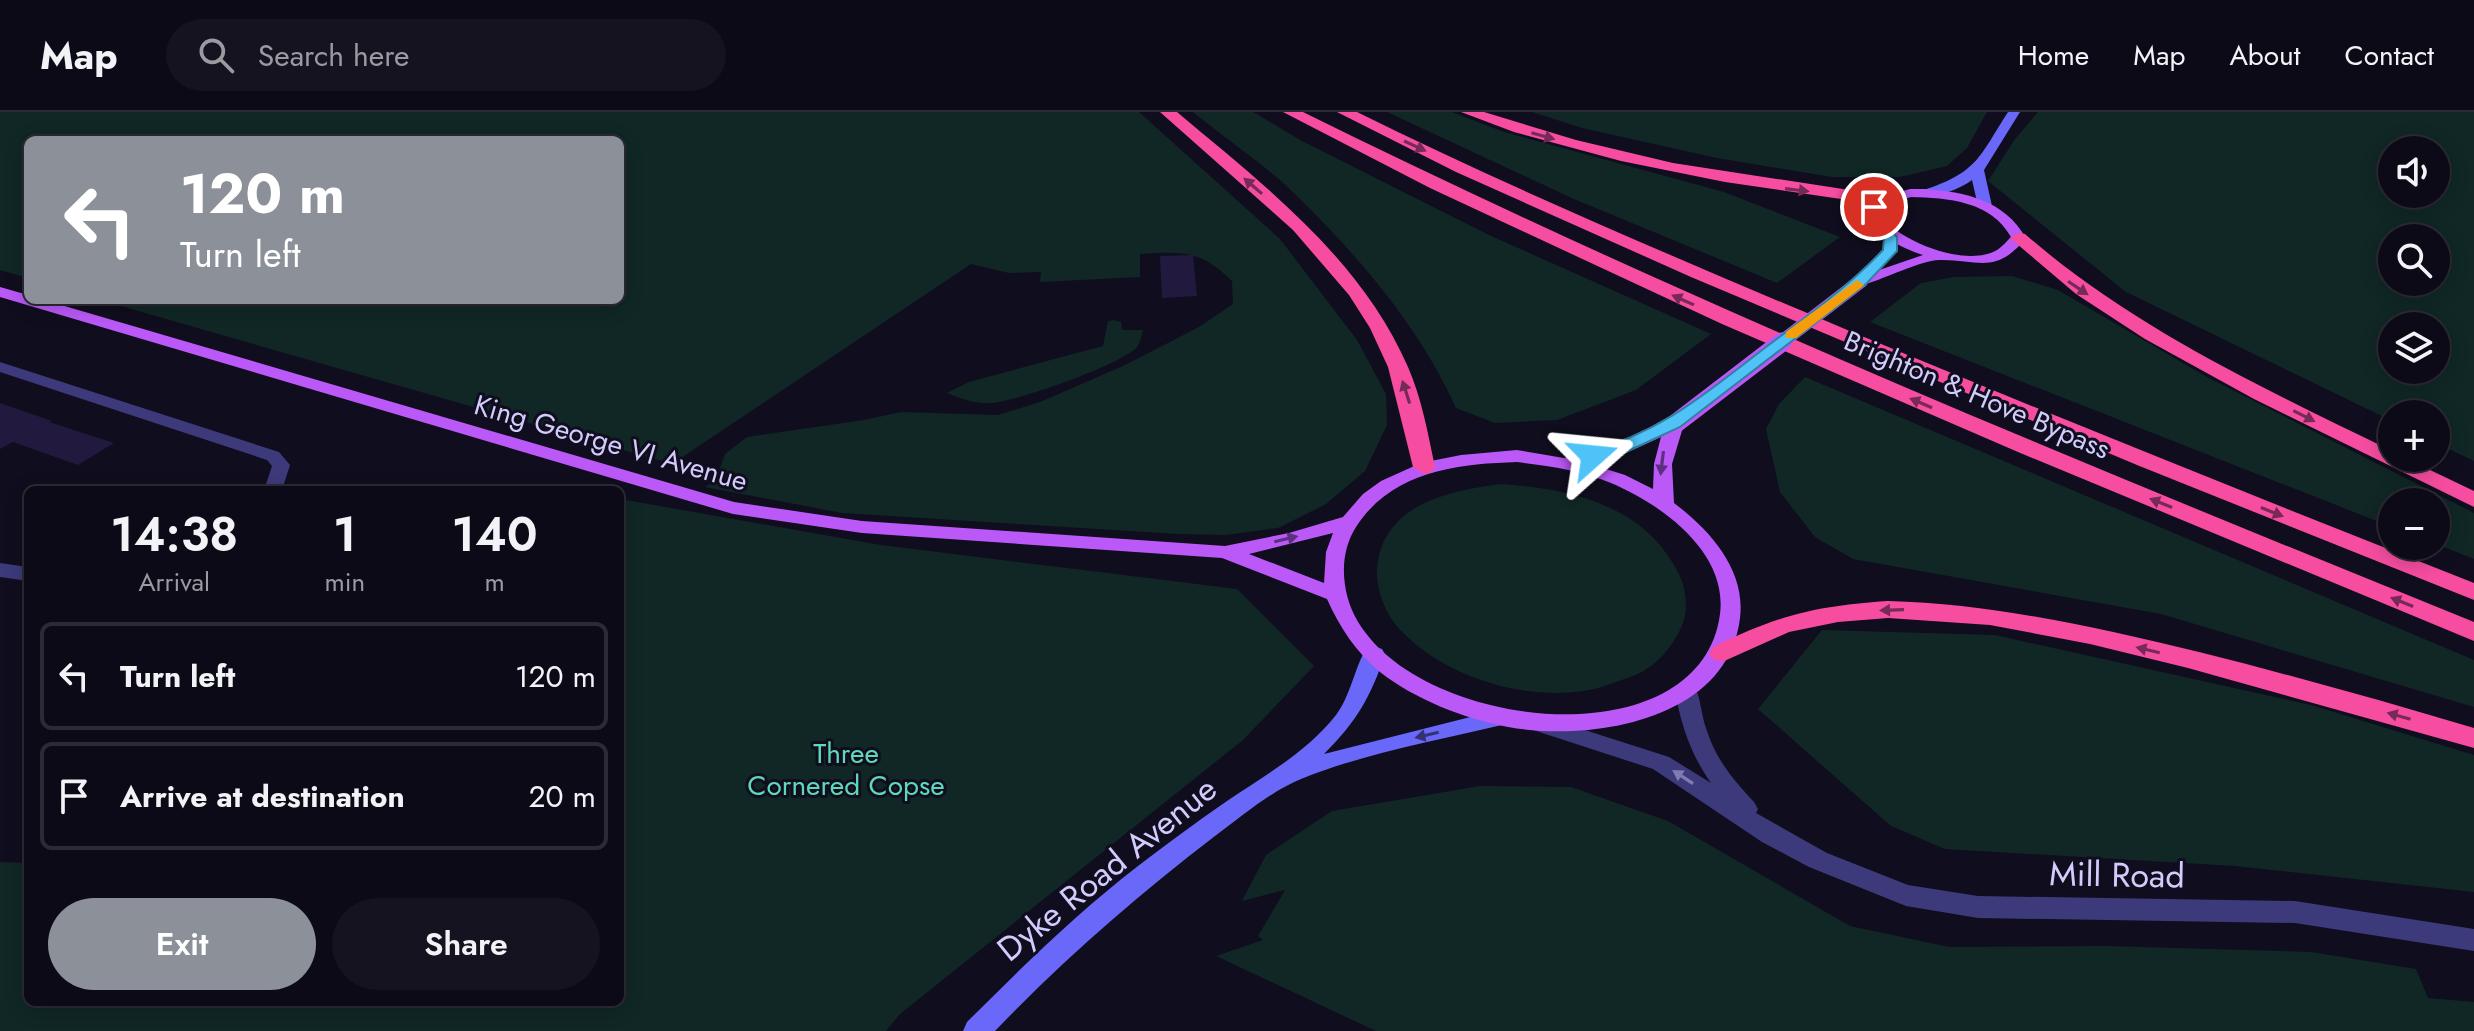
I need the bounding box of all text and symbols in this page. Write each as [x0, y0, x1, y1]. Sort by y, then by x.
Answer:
search box [166, 19, 726, 91]
text: Map [40, 28, 118, 83]
icon: search [194, 33, 238, 77]
text: Search here [258, 34, 410, 77]
text: Home [2018, 35, 2089, 76]
text: Map [2133, 35, 2185, 76]
text: About [2229, 35, 2301, 76]
text: Contact [2345, 35, 2434, 76]
one-way arrow [1532, 130, 1556, 143]
map controls [2378, 136, 2450, 560]
button: sound [2378, 136, 2450, 208]
one-way arrow [1403, 139, 1427, 153]
text: 120 m [180, 153, 345, 234]
icon: left [48, 168, 152, 272]
pin [1840, 173, 1908, 241]
one-way arrow [1244, 177, 1263, 195]
one-way arrow [1785, 184, 1810, 197]
icon: arrive [1852, 185, 1896, 229]
button: search [2378, 224, 2450, 296]
text: Turn left [180, 228, 301, 280]
one-way arrow [2068, 280, 2089, 295]
one-way arrow [1671, 293, 1695, 307]
button: layers [2378, 312, 2450, 384]
street label: Brighton & Hove Bypass [1838, 320, 2116, 470]
one-way arrow [1399, 379, 1412, 403]
street label: King George VI Avenue [470, 384, 752, 502]
one-way arrow [1909, 397, 1933, 410]
button: + [2378, 400, 2450, 472]
one-way arrow [2293, 409, 2316, 422]
position arrow [1551, 414, 1635, 498]
one-way arrow [1655, 451, 1668, 476]
button: − [2378, 488, 2450, 560]
one-way arrow [2149, 496, 2173, 509]
text: 14:38 [110, 500, 238, 569]
text: 1 [333, 500, 357, 569]
text: 140 [451, 500, 538, 569]
one-way arrow [2260, 506, 2284, 519]
one-way arrow [1274, 533, 1299, 545]
text: Arrival [138, 563, 210, 601]
text: min [325, 563, 365, 601]
text: m [484, 563, 505, 601]
one-way arrow [2390, 595, 2414, 608]
one-way arrow [1879, 604, 1904, 617]
one-way arrow [2135, 643, 2160, 656]
icon: left [52, 654, 96, 698]
text: Turn left [120, 655, 235, 698]
text: 120 m [515, 655, 596, 698]
one-way arrow [2387, 709, 2411, 722]
one-way arrow [1414, 729, 1439, 742]
park label: Three Cornered Copse [747, 733, 945, 806]
street label: Dyke Road Avenue [987, 765, 1227, 973]
one-way arrow [1672, 769, 1693, 784]
icon: arrive [52, 774, 96, 818]
text: Arrive at destination [120, 775, 405, 818]
text: 20 m [529, 775, 596, 818]
street label: Mill Road [2049, 849, 2185, 901]
button: Exit [48, 898, 316, 990]
button: Share [332, 898, 600, 990]

